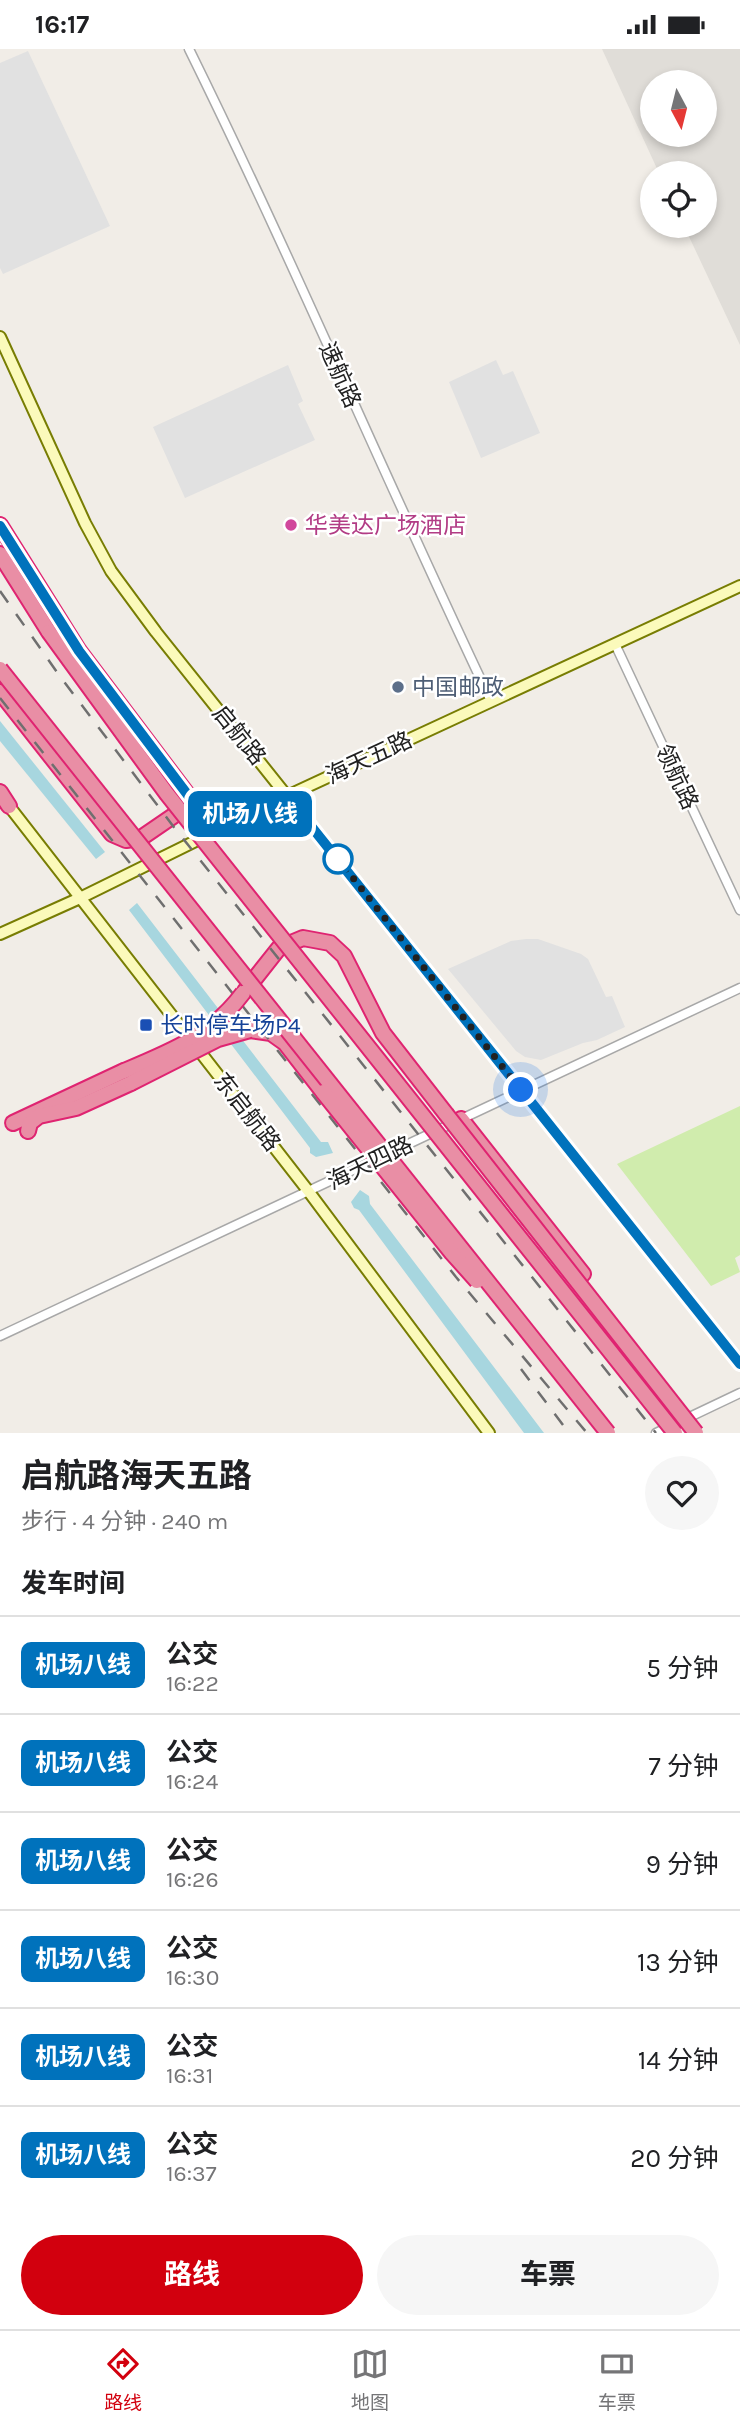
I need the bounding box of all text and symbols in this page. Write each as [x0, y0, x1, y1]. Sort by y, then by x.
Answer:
text: 16:17 [35, 9, 89, 40]
north arrow [640, 70, 718, 147]
map controls [640, 70, 717, 238]
button: locate [640, 161, 717, 238]
street label: 速航路 [314, 338, 366, 412]
place label: 华美达广场酒店 [305, 512, 466, 539]
marker: 华美达广场酒店 [283, 517, 299, 533]
place label: 中国邮政 [412, 674, 504, 701]
marker: 中国邮政 [390, 679, 406, 695]
street label: 启航路 [207, 700, 271, 770]
street label: 海天五路 [322, 726, 416, 790]
street label: 领航路 [650, 740, 704, 814]
line badge: 机场八线 [201, 791, 299, 837]
text: 机场八线 [202, 800, 298, 828]
unlabelled marker [323, 844, 353, 874]
place label: 长时停车场P4 [160, 1012, 301, 1039]
marker: 长时停车场P4 [138, 1017, 154, 1033]
street label: 东启航路 [208, 1067, 286, 1157]
your location [503, 1072, 538, 1107]
street label: 海天四路 [323, 1131, 417, 1195]
button: heart [645, 1456, 719, 1530]
text: 启航路海天五路 [21, 1457, 252, 1495]
text: 步行 · 4 分钟 · 240 m [21, 1508, 228, 1535]
text: 发车时间 [21, 1568, 125, 1599]
text: 公交 [166, 1639, 218, 1670]
text: 机场八线 [35, 1651, 131, 1679]
text: 5 分钟 [646, 1653, 719, 1684]
text: 16:22 [166, 1670, 219, 1697]
text: 公交 [166, 1737, 218, 1768]
text: 机场八线 [35, 1749, 131, 1777]
text: 7 分钟 [649, 1751, 719, 1782]
text: 16:24 [166, 1768, 218, 1795]
text: 公交 [166, 1835, 218, 1866]
text: 机场八线 [35, 1847, 131, 1875]
text: 9 分钟 [646, 1849, 719, 1880]
text: 16:26 [166, 1866, 219, 1893]
text: 公交 [166, 1933, 218, 1964]
text: 机场八线 [35, 1945, 131, 1973]
text: 13 分钟 [637, 1947, 719, 1978]
text: 16:30 [166, 1964, 219, 1991]
text: 公交 [166, 2031, 218, 2062]
text: 机场八线 [35, 2043, 131, 2071]
text: 14 分钟 [638, 2045, 719, 2076]
text: 16:31 [166, 2062, 213, 2089]
text: 公交 [166, 2129, 218, 2160]
text: 机场八线 [35, 2141, 131, 2169]
text: 20 分钟 [630, 2143, 719, 2174]
text: 16:37 [166, 2160, 216, 2187]
button: 路线 [21, 2235, 363, 2315]
button: 车票 [377, 2235, 719, 2315]
tab: 路线 [104, 2345, 142, 2414]
tab: 地图 [351, 2345, 389, 2414]
tab: 车票 [598, 2345, 636, 2414]

